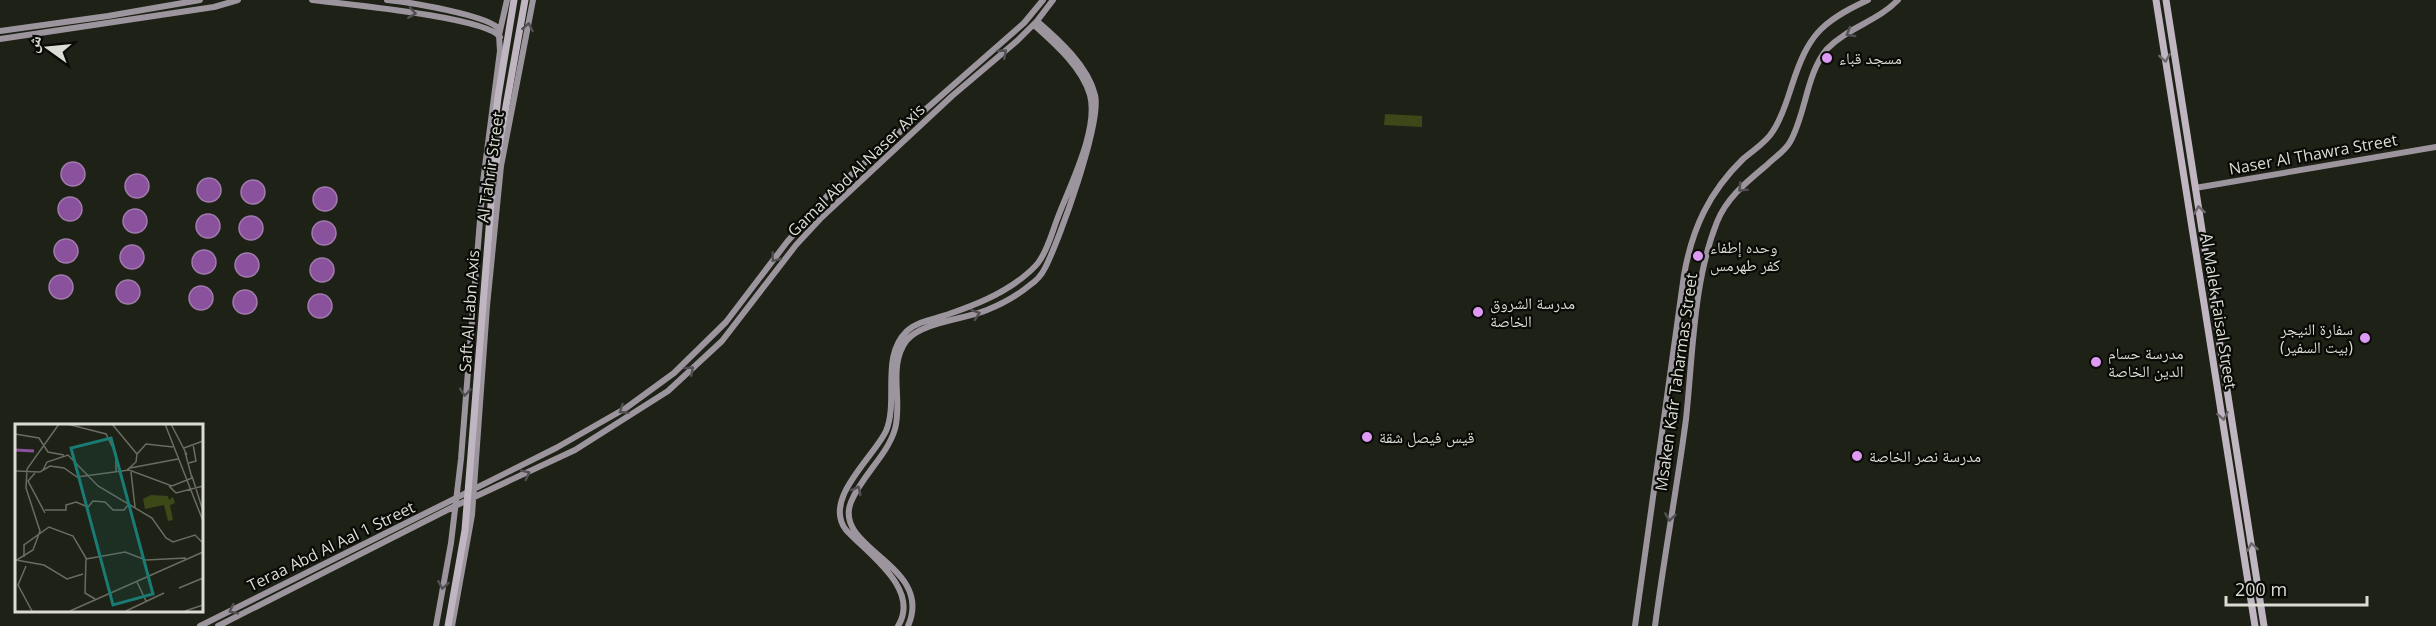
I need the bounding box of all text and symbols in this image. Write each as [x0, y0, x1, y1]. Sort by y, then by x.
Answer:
one-way arrow [407, 6, 416, 18]
north arrow [18, 18, 78, 78]
one-way arrow [521, 23, 534, 33]
one-way arrow [1846, 26, 1856, 37]
text: ش [21, 33, 46, 55]
place label: مسجد قباء [1839, 47, 1902, 69]
one-way arrow [996, 49, 1007, 60]
marker: مسجد قباء [1820, 51, 1834, 65]
one-way arrow [2159, 53, 2171, 62]
street label: Gamal Abd Al Naser Axis [783, 99, 929, 241]
street label: Al Tahrir Street [471, 110, 509, 224]
street label: Naser Al Thawra Street [2227, 128, 2399, 180]
one-way arrow [1738, 180, 1749, 191]
one-way arrow [2193, 205, 2206, 215]
street label: Al Malek Faisal Street [2196, 231, 2242, 391]
place label: وحده إطفاء كفر طهرمس [1710, 236, 1781, 276]
street label: Saft Al Labn Axis [454, 249, 484, 373]
marker: وحده إطفاء كفر طهرمس [1691, 249, 1705, 263]
one-way arrow [771, 252, 782, 263]
street label: Msaken Kafr Taharmas Street [1650, 271, 1702, 493]
place label: مدرسة الشروق الخاصة [1490, 292, 1575, 332]
marker: مدرسة الشروق الخاصة [1471, 305, 1485, 319]
one-way arrow [970, 309, 980, 322]
place label: سفارة النيجر (بيت السفير) [2280, 318, 2353, 358]
marker: سفارة النيجر (بيت السفير) [2358, 331, 2372, 345]
place label: مدرسة حسام الدين الخاصة [2108, 342, 2184, 382]
marker: مدرسة حسام الدين الخاصة [2089, 355, 2103, 369]
one-way arrow [684, 366, 694, 377]
one-way arrow [459, 387, 472, 396]
one-way arrow [619, 402, 629, 414]
one-way arrow [2216, 412, 2228, 421]
inset map [15, 424, 202, 611]
place label: قيس فيصل شقة [1379, 426, 1474, 448]
marker: قيس فيصل شقة [1360, 430, 1374, 444]
place label: مدرسة نصر الخاصة [1869, 445, 1981, 467]
marker: مدرسة نصر الخاصة [1850, 449, 1864, 463]
one-way arrow [520, 469, 531, 481]
one-way arrow [850, 485, 861, 496]
street label: Teraa Abd Al Aal 1 Street [244, 496, 419, 596]
one-way arrow [1665, 513, 1677, 522]
one-way arrow [2246, 543, 2258, 552]
scale bar [2226, 569, 2367, 607]
text: 200 m [2235, 577, 2287, 601]
one-way arrow [437, 580, 450, 590]
one-way arrow [229, 602, 240, 614]

